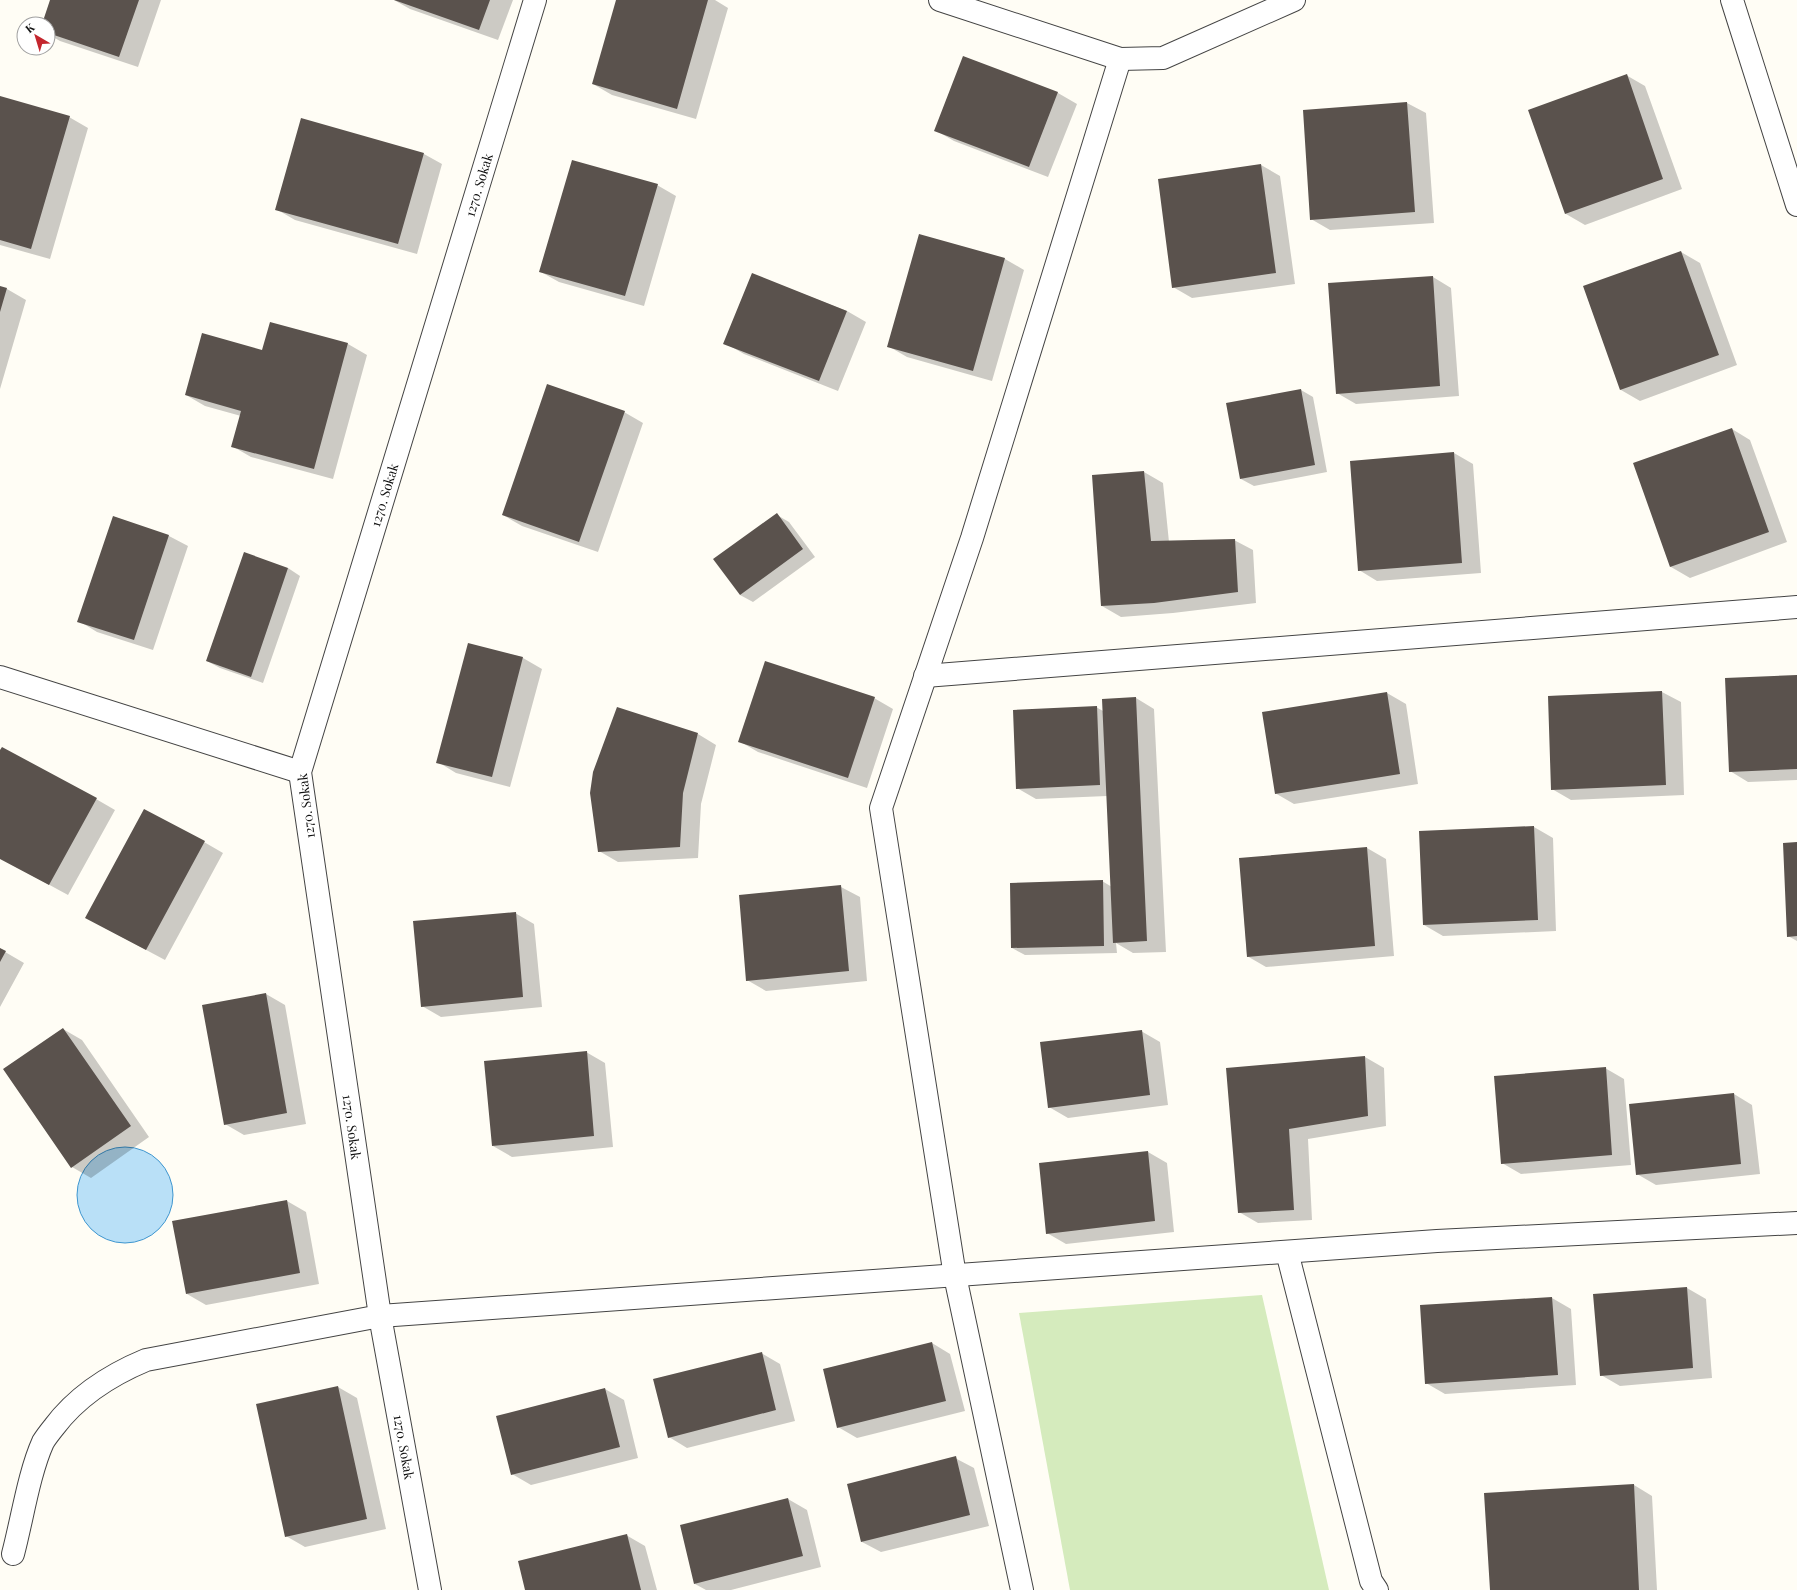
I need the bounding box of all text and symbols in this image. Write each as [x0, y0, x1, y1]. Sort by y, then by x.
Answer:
north arrow [16, 16, 56, 56]
text: K [22, 19, 37, 36]
street label: 1270. Sokak [461, 150, 496, 219]
street label: 1270. Sokak [366, 460, 402, 529]
street label: 1270. Sokak [293, 772, 318, 840]
street label: 1270. Sokak [340, 1093, 366, 1161]
street label: 1270. Sokak [390, 1413, 419, 1481]

